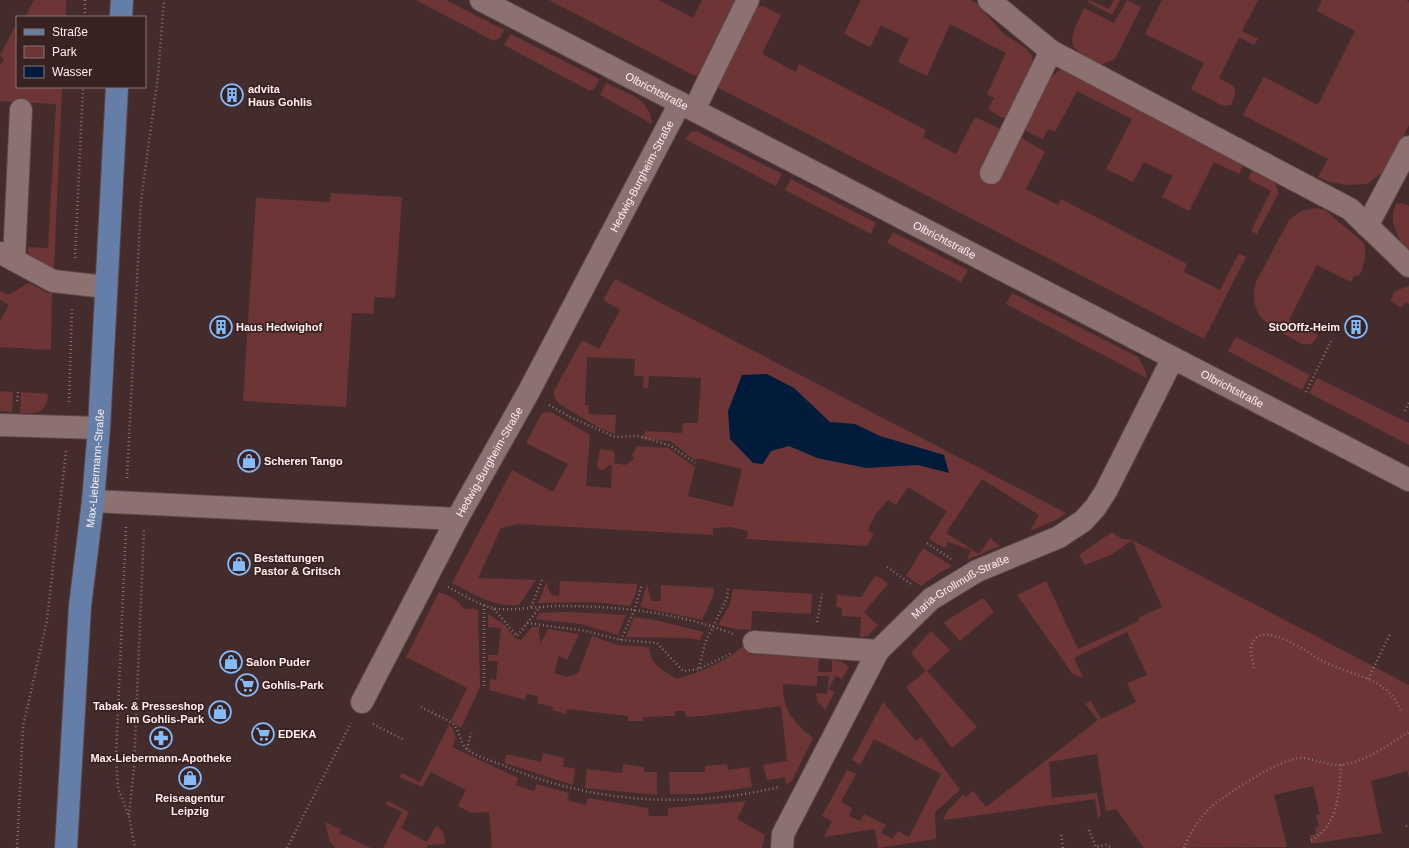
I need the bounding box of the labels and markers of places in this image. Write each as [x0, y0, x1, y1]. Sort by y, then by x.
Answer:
building icon: advita Haus Gohlis [219, 82, 245, 108]
place label: advita Haus Gohlis [248, 83, 312, 108]
building icon: Haus Hedwighof [208, 314, 234, 340]
building icon: StOOffz-Heim [1343, 314, 1369, 340]
place label: Haus Hedwighof [236, 321, 323, 333]
place label: StOOffz-Heim [1269, 321, 1340, 333]
shop icon: Scheren Tango [236, 448, 262, 474]
place label: Scheren Tango [264, 455, 343, 467]
shop icon: Bestattungen Pastor & Gritsch [226, 551, 252, 577]
place label: Bestattungen Pastor & Gritsch [254, 552, 341, 577]
shop icon: Salon Puder [218, 649, 244, 675]
place label: Salon Puder [246, 656, 311, 668]
supermarket icon: Gohlis-Park [234, 672, 260, 698]
place label: Gohlis-Park [262, 679, 325, 691]
shop icon: Tabak- & Presseshop im Gohlis-Park [207, 699, 233, 725]
place label: Tabak- & Presseshop im Gohlis-Park [93, 700, 205, 725]
supermarket icon: EDEKA [250, 721, 276, 747]
pharmacy icon: Max-Liebermann-Apotheke [148, 725, 174, 751]
place label: EDEKA [278, 728, 317, 740]
place label: Max-Liebermann-Apotheke [90, 752, 232, 764]
shop icon: Reiseagentur Leipzig [177, 765, 203, 791]
place label: Reiseagentur Leipzig [155, 792, 226, 817]

